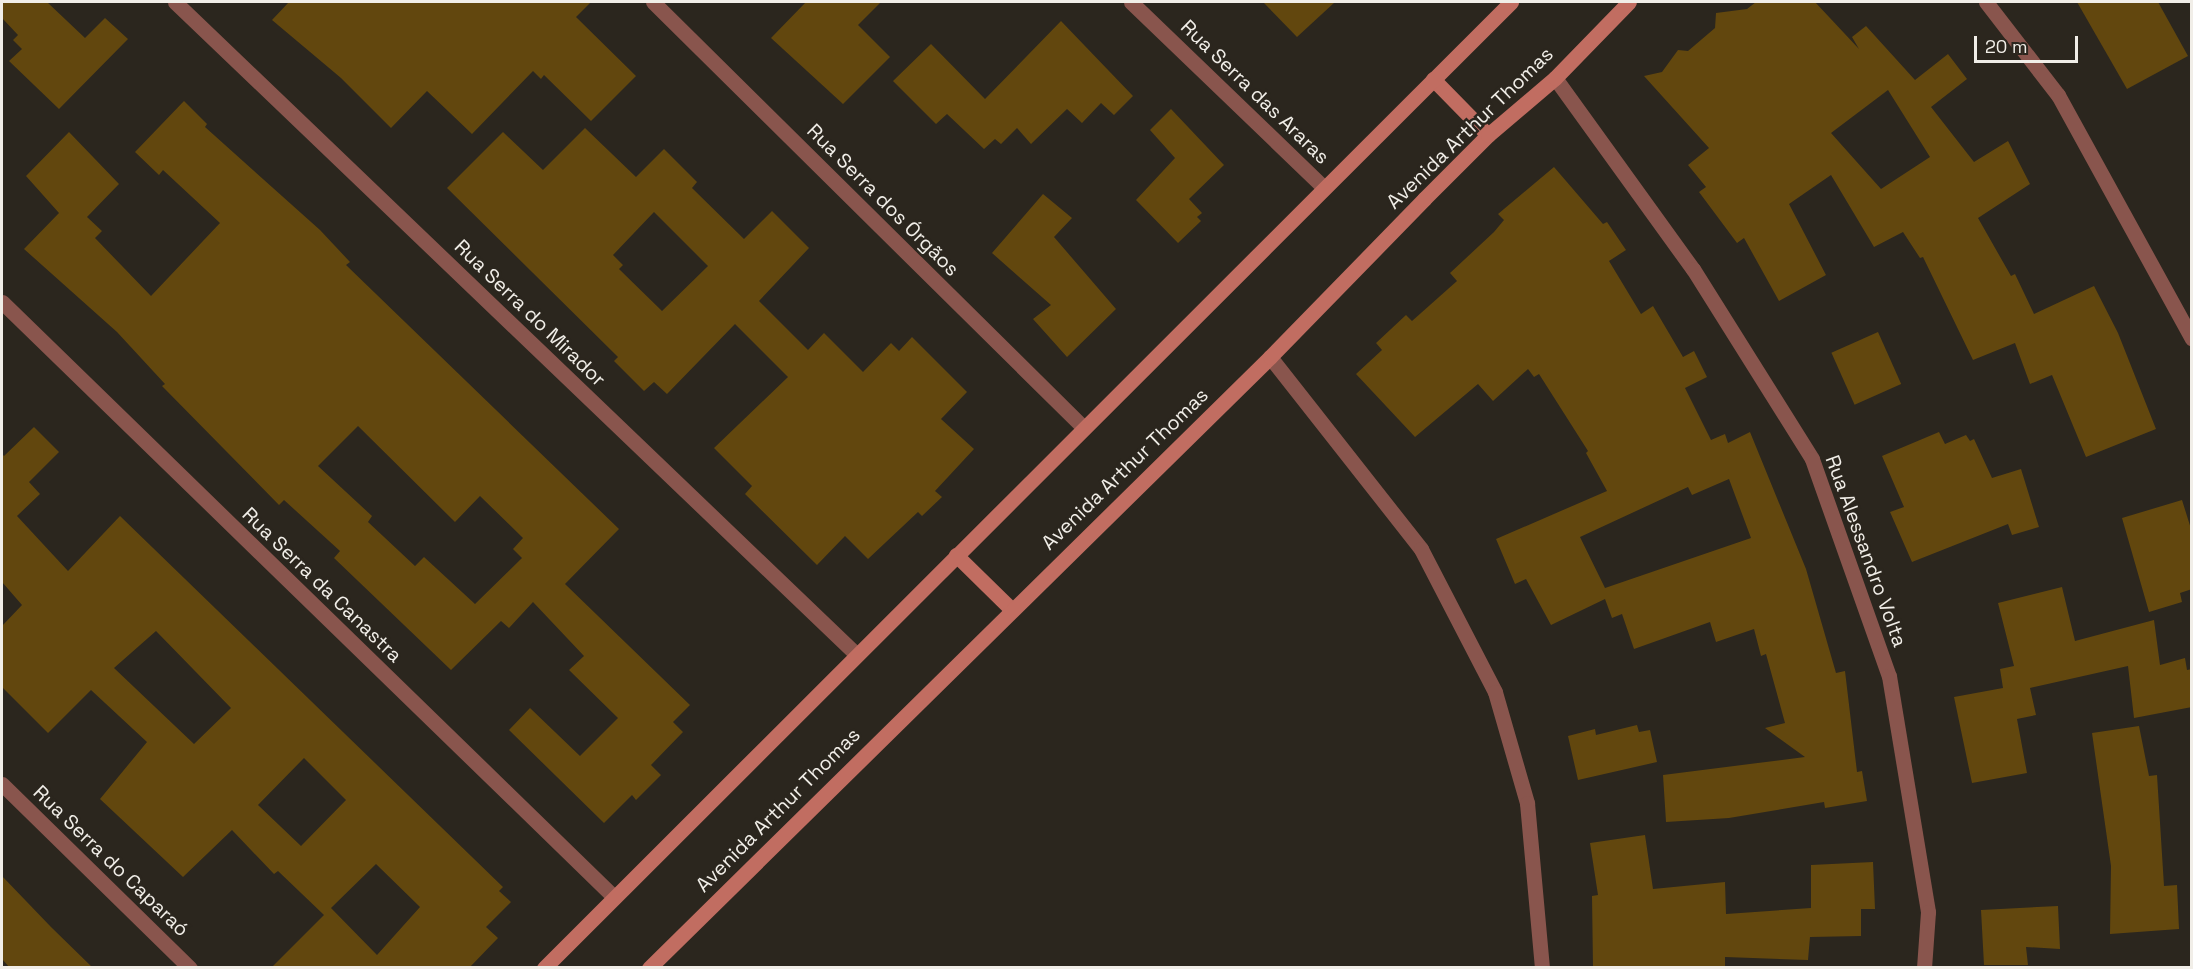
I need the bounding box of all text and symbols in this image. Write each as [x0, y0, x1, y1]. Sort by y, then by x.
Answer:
street label: Rua Serra das Araras [1176, 15, 1334, 169]
scale bar [1977, 24, 2080, 62]
text: 20 m [1985, 35, 2028, 58]
street label: Avenida Arthur Thomas [1381, 42, 1559, 214]
street label: Rua Serra dos Órgãos [802, 119, 964, 281]
street label: Rua Serra do Mirador [449, 235, 611, 391]
street label: Avenida Arthur Thomas [1036, 383, 1214, 555]
street label: Rua Alessandro Volta [1820, 452, 1912, 650]
street label: Rua Serra da Canastra [237, 502, 407, 668]
street label: Avenida Arthur Thomas [691, 723, 865, 897]
street label: Rua Serra do Caparaó [28, 781, 194, 941]

